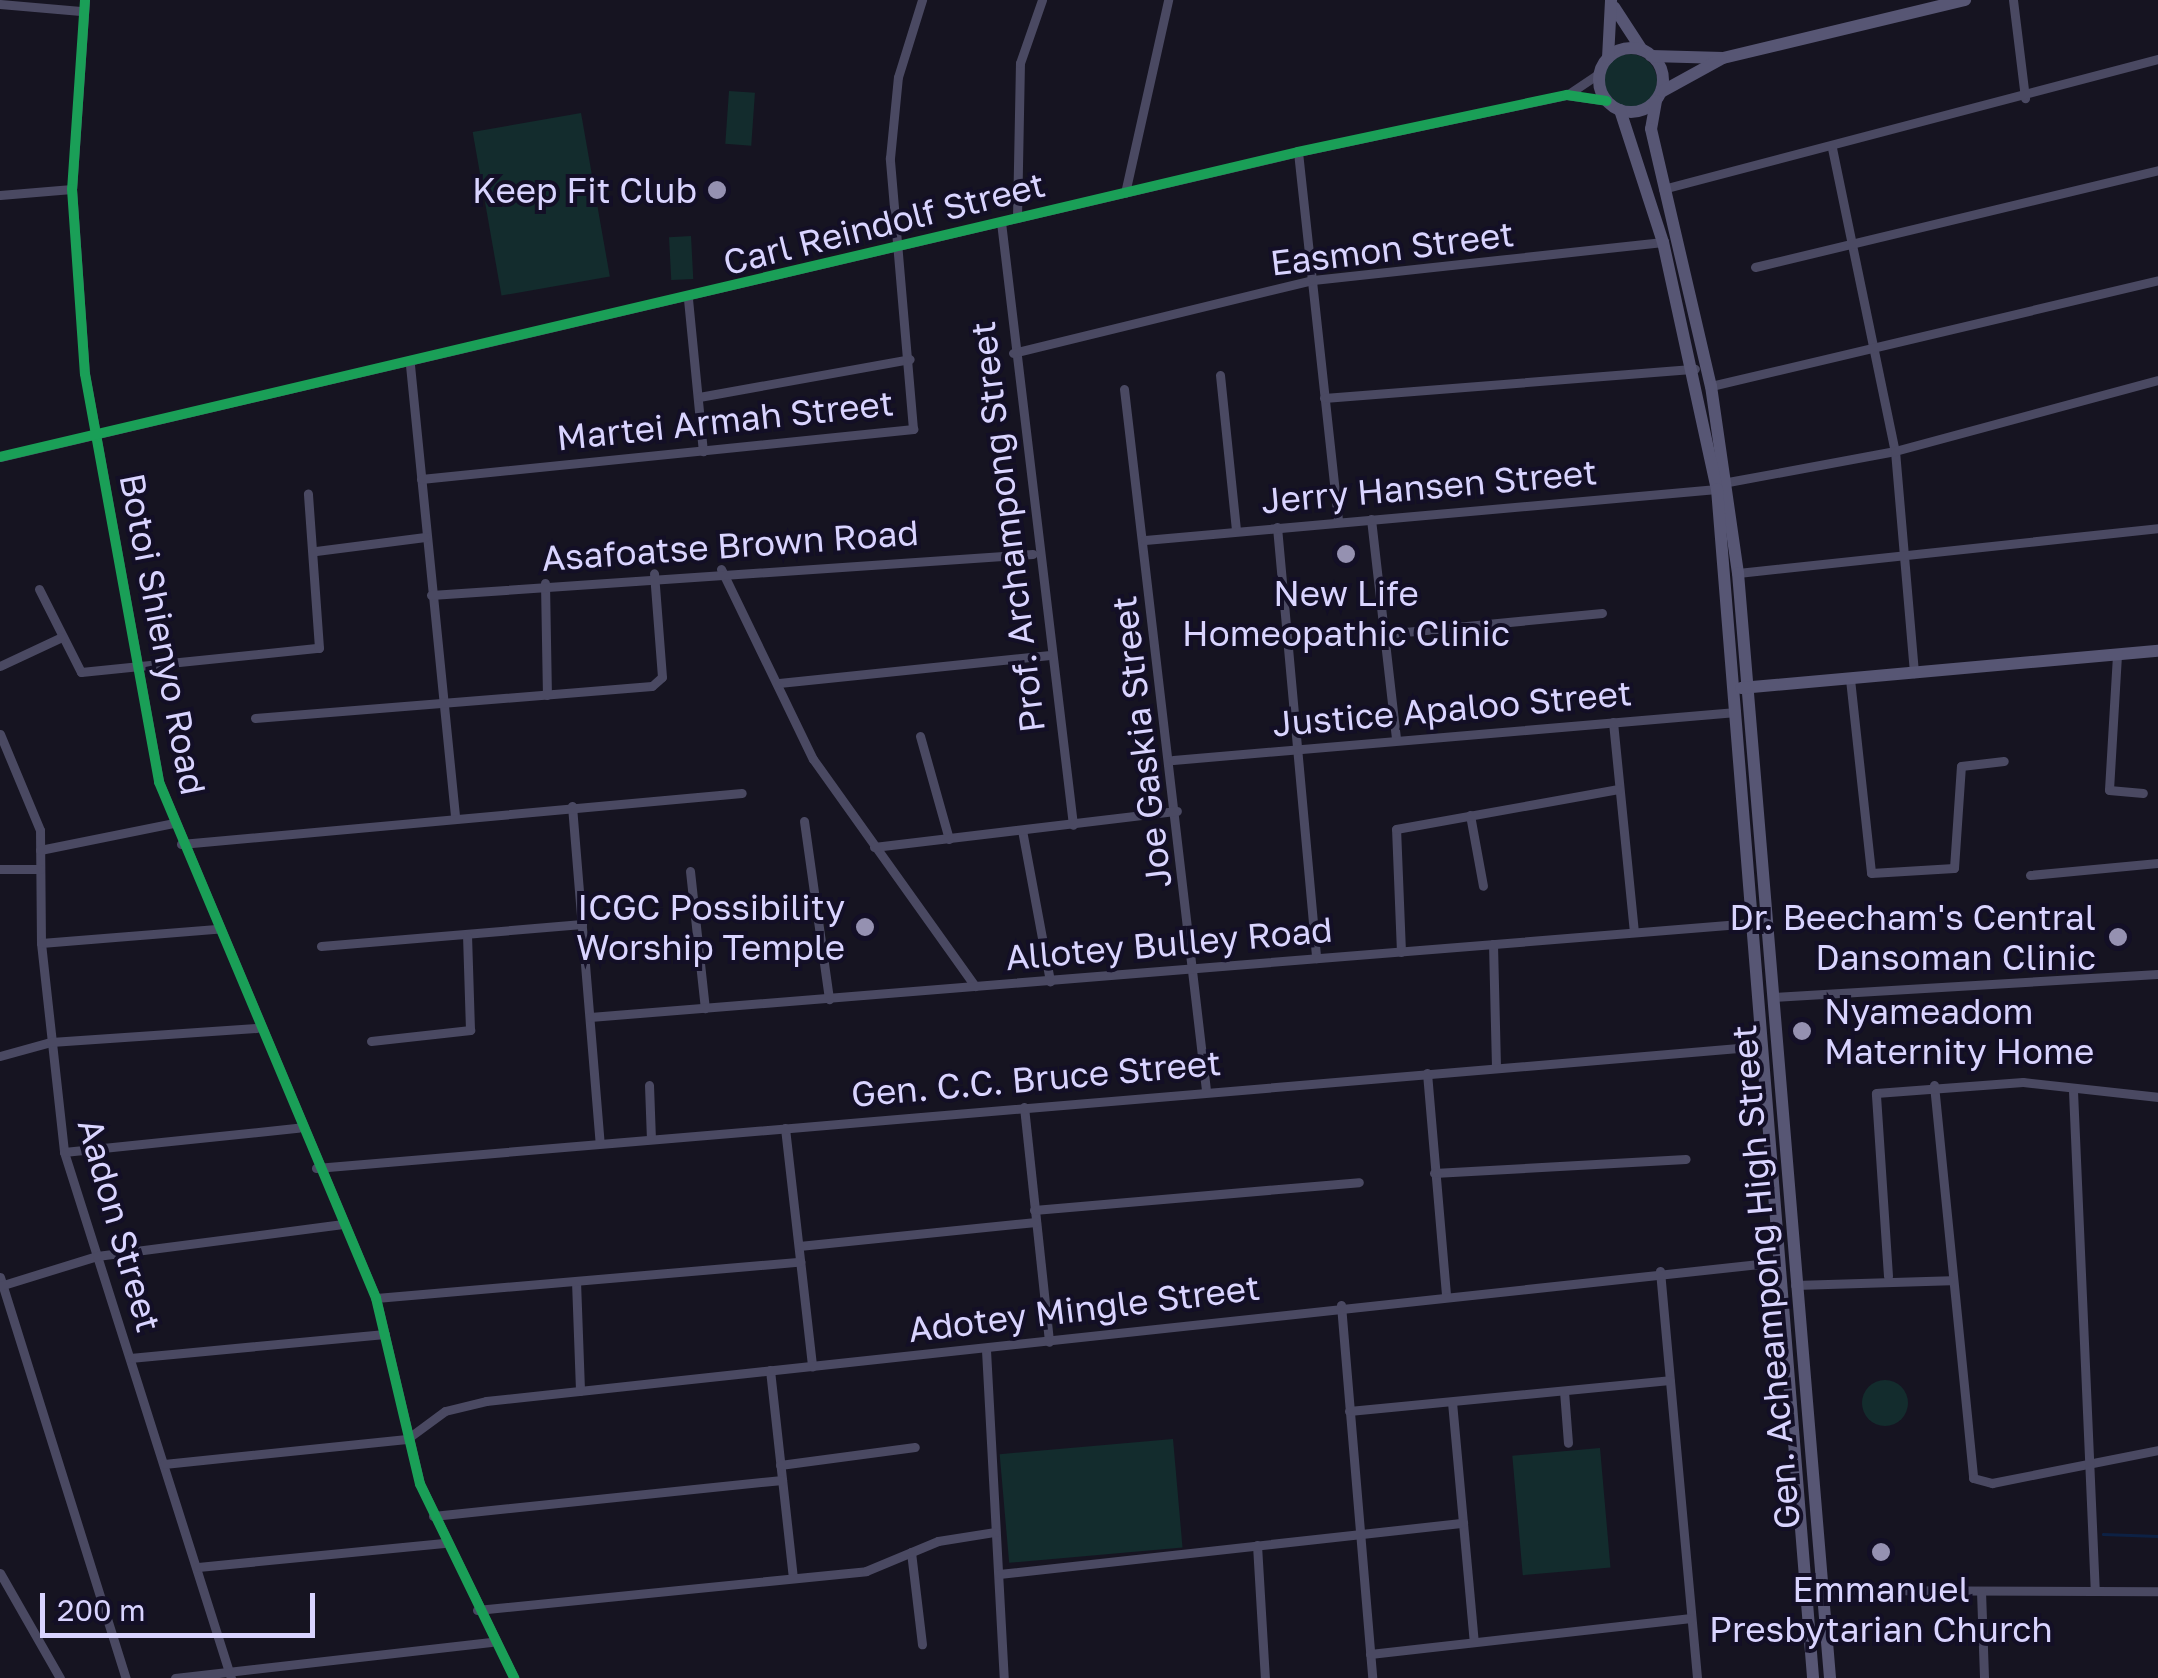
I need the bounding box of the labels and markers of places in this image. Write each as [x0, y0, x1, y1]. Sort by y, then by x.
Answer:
place label: Keep Fit Club [472, 169, 697, 211]
marker: Keep Fit Club [706, 179, 728, 201]
marker: New Life Homeopathic Clinic [1333, 541, 1359, 567]
place label: New Life Homeopathic Clinic [1182, 572, 1510, 654]
place label: ICGC Possibility Worship Temple [576, 886, 845, 968]
place label: Dr. Beecham's Central Dansoman Clinic [1729, 896, 2096, 978]
marker: ICGC Possibility Worship Temple [854, 916, 876, 938]
marker: Dr. Beecham's Central Dansoman Clinic [2105, 924, 2131, 950]
place label: Nyameadom Maternity Home [1824, 990, 2094, 1072]
marker: Nyameadom Maternity Home [1789, 1018, 1815, 1044]
marker: Emmanuel Presbytarian Church [1870, 1541, 1892, 1563]
place label: Emmanuel Presbytarian Church [1709, 1568, 2053, 1650]

